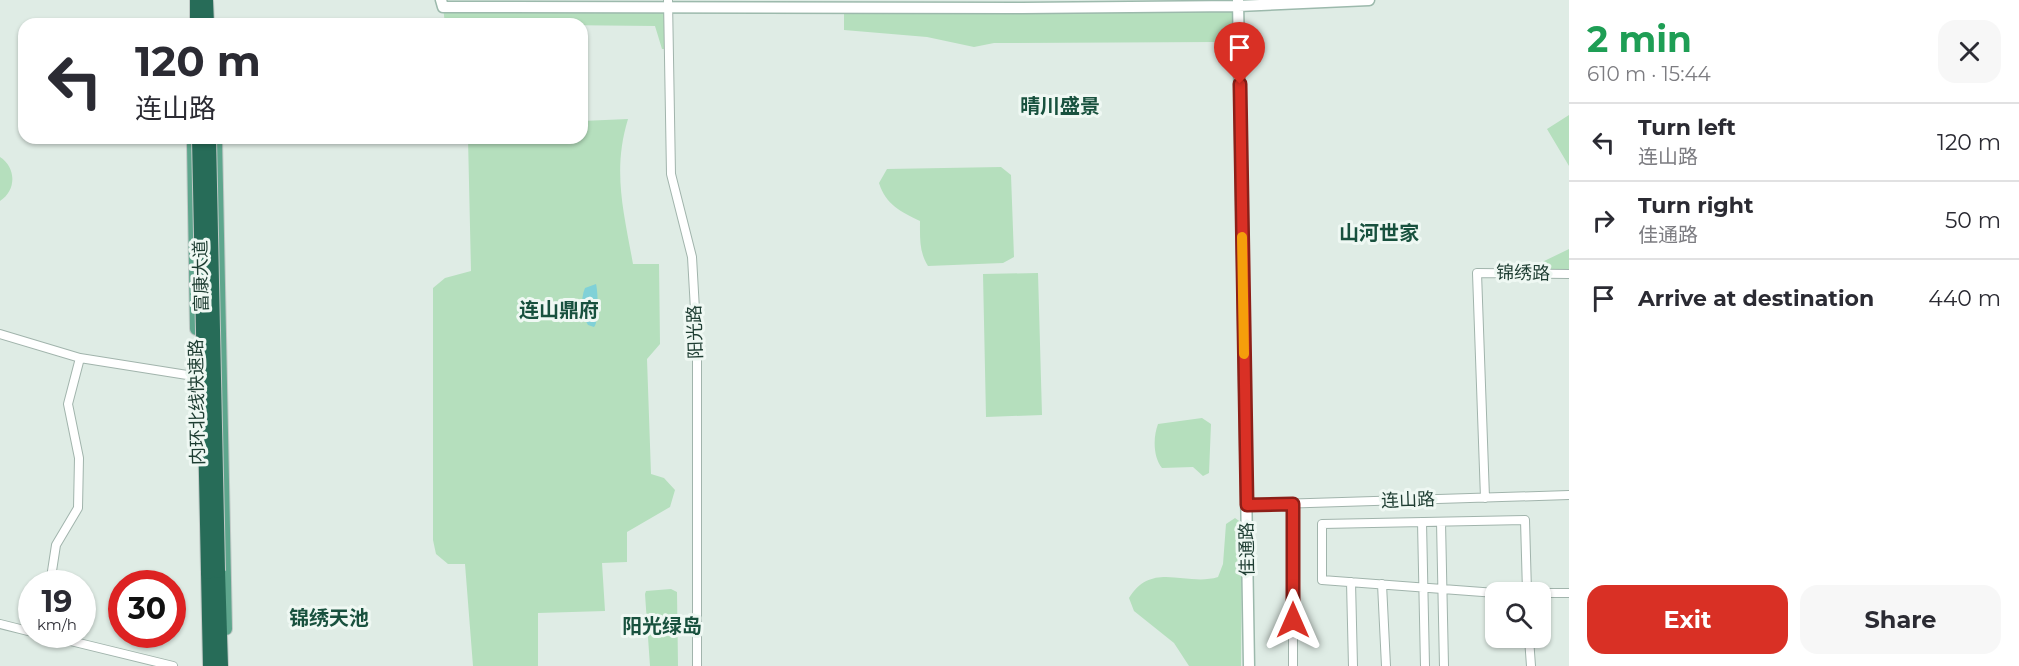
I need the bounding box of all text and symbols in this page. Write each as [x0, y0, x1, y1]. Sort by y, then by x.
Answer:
text: 2 min [1587, 17, 1692, 61]
button: close [1938, 20, 2001, 83]
pin [1214, 22, 1265, 84]
icon: arrive [1223, 31, 1256, 64]
text: 120 m [135, 35, 261, 87]
icon: left [36, 42, 114, 120]
text: 610 m · 15:44 [1587, 62, 1711, 86]
text: 连山路 [135, 92, 216, 125]
district label: 晴川盛景 [1020, 94, 1100, 118]
text: Turn left [1638, 114, 1736, 141]
icon: left [1587, 126, 1620, 159]
text: 120 m [1937, 129, 2001, 156]
text: 连山路 [1638, 145, 1698, 169]
text: Turn right [1638, 192, 1753, 219]
icon: right [1587, 204, 1620, 237]
text: 50 m [1945, 207, 2001, 234]
district label: 山河世家 [1339, 221, 1419, 245]
text: 佳通路 [1638, 223, 1698, 247]
street label: 富康大道 [189, 240, 213, 312]
street label: 锦绣路 [1496, 262, 1550, 284]
icon: arrive [1587, 282, 1620, 315]
text: Arrive at destination [1638, 285, 1874, 312]
text: 440 m [1928, 285, 2001, 312]
district label: 连山鼎府 [519, 298, 599, 322]
street label: 阳光路 [683, 305, 707, 359]
street label: 内环北线快速路 [185, 339, 209, 465]
street label: 连山路 [1381, 488, 1435, 512]
street label: 佳通路 [1236, 522, 1258, 576]
speed limit sign: 30 [108, 570, 186, 648]
map controls [1485, 582, 1551, 648]
button: search [1485, 582, 1551, 648]
text: 19 [42, 583, 72, 620]
button: Exit [1587, 585, 1788, 654]
button: Share [1800, 585, 2001, 654]
position arrow [1261, 588, 1325, 652]
district label: 锦绣天池 [289, 606, 369, 630]
district label: 阳光绿岛 [622, 614, 702, 638]
text: km/h [37, 615, 77, 634]

